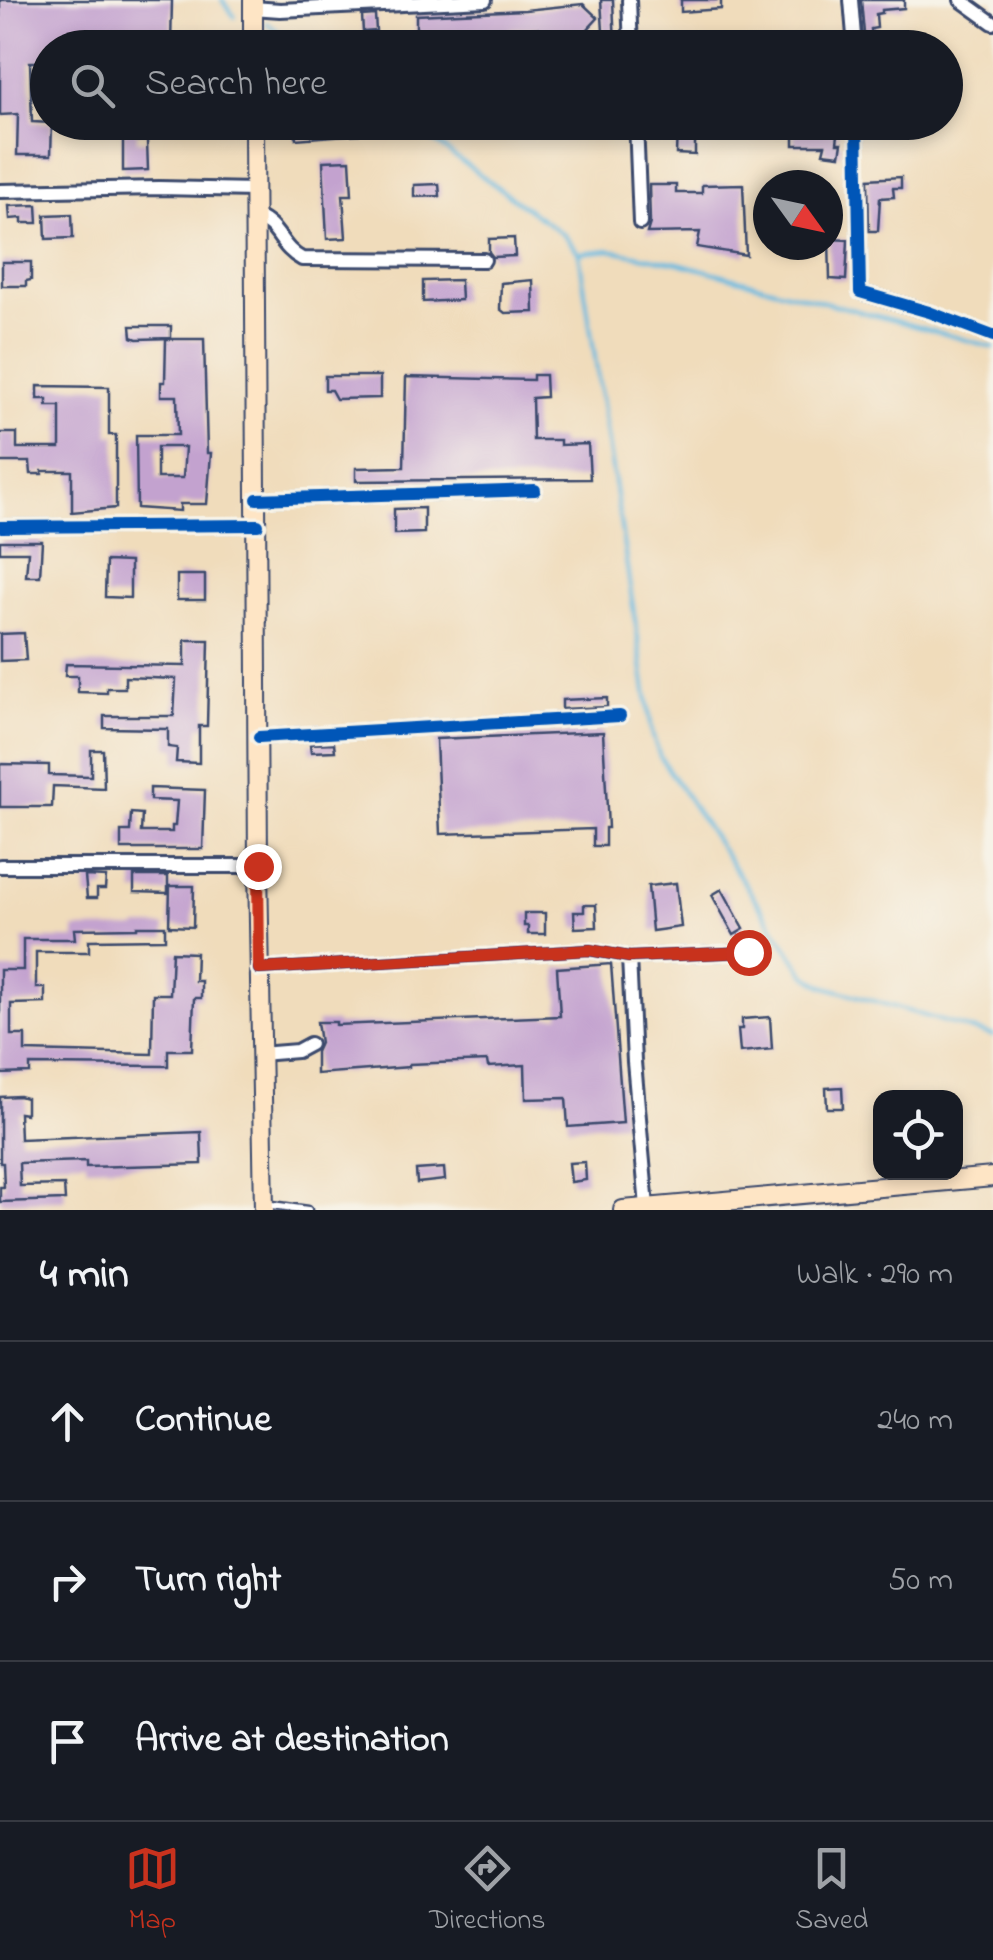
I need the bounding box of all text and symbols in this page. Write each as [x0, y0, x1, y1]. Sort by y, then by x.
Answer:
search box [30, 30, 963, 140]
text: Search here [145, 57, 327, 113]
icon: search [65, 58, 120, 113]
north arrow [753, 170, 843, 260]
route end [236, 844, 282, 890]
route start [726, 930, 772, 976]
map controls [873, 1090, 963, 1180]
button: locate [873, 1090, 963, 1180]
text: 4 min [40, 1245, 129, 1306]
text: Walk · 290 m [797, 1252, 953, 1299]
text: Continue [135, 1393, 271, 1449]
icon: ahead [40, 1394, 95, 1449]
text: 240 m [877, 1398, 953, 1445]
text: Turn right [135, 1553, 281, 1609]
icon: right [40, 1554, 95, 1609]
text: 50 m [888, 1558, 953, 1605]
text: Arrive at destination [135, 1713, 449, 1769]
icon: arrive [40, 1714, 95, 1769]
tab: Map [125, 1841, 180, 1942]
tab: Directions [429, 1841, 546, 1942]
tab: Saved [795, 1841, 868, 1942]

